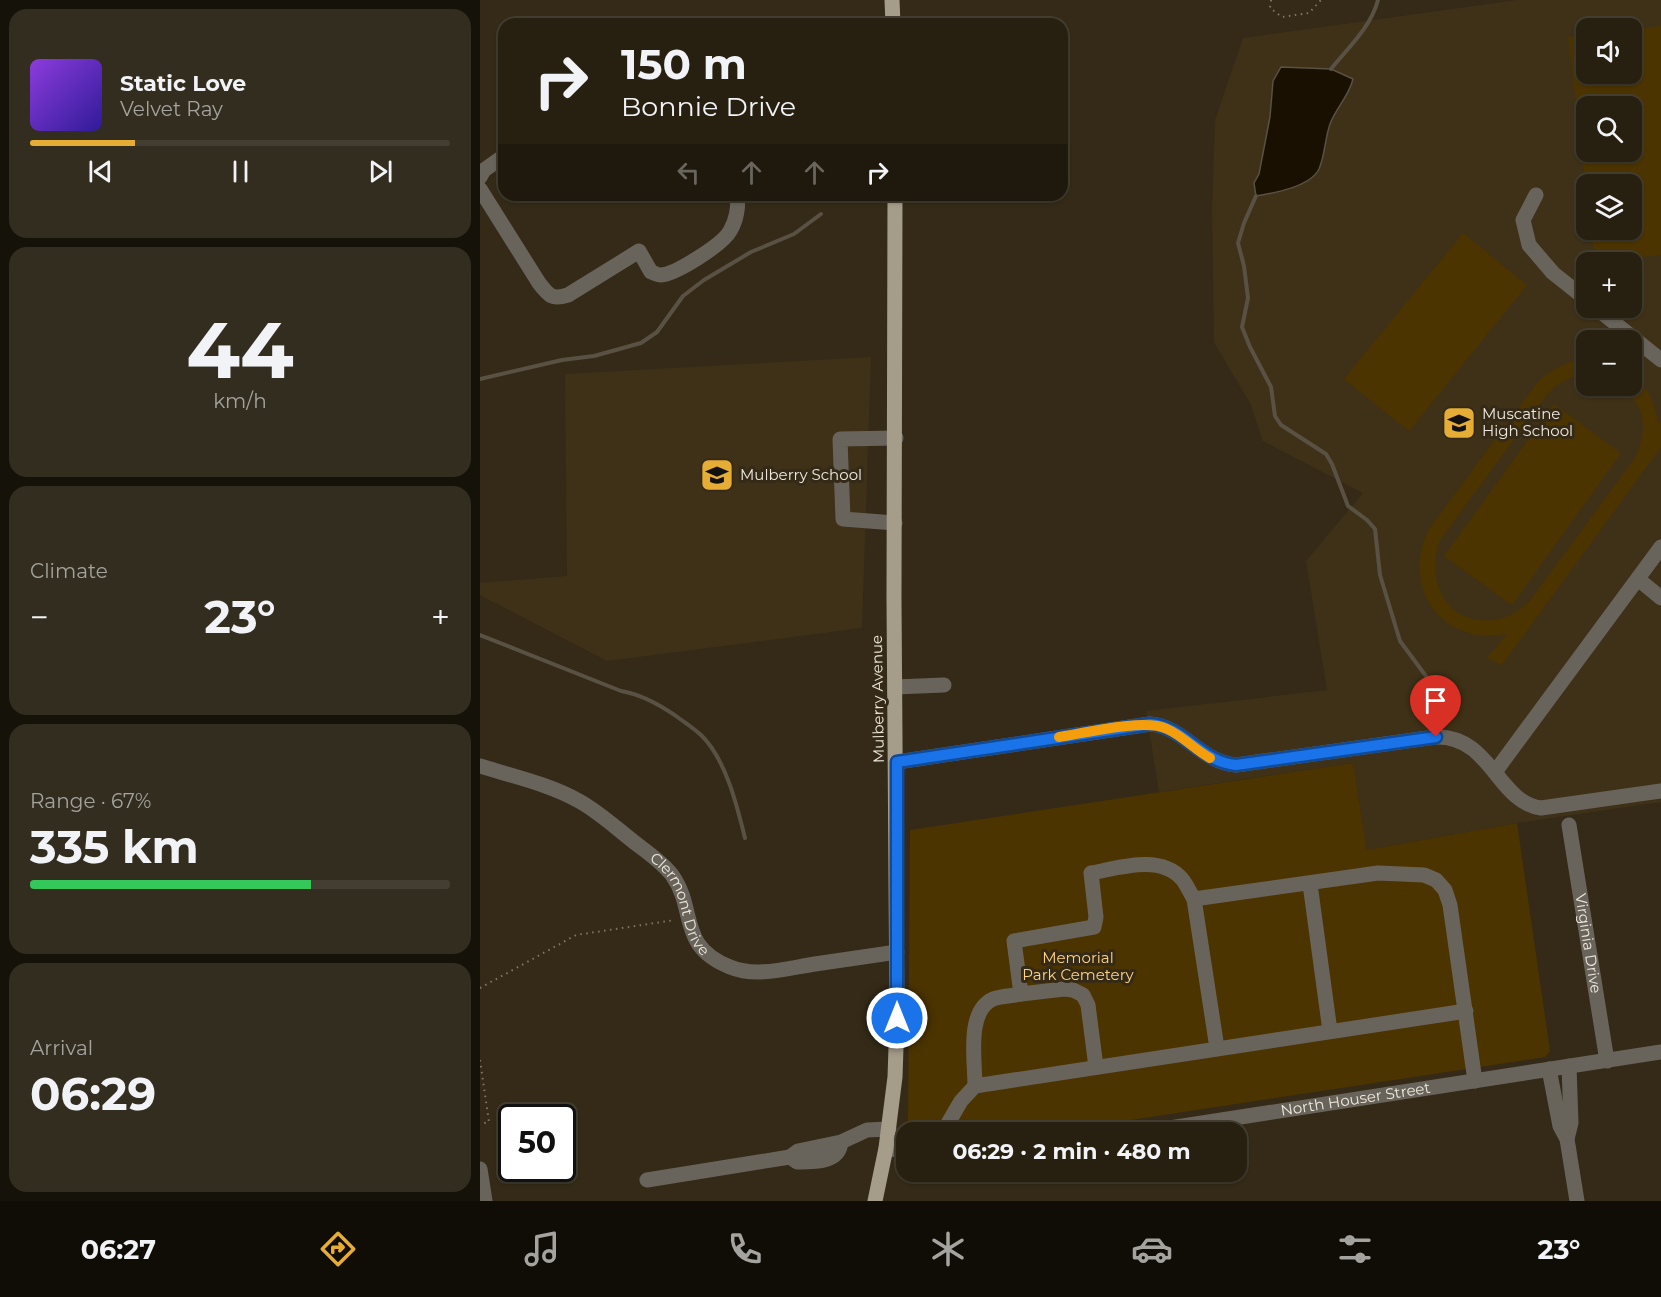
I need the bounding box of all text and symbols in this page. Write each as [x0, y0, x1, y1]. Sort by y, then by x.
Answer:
map controls [1576, 18, 1642, 396]
button: sound [1576, 18, 1642, 84]
text: 150 m [621, 38, 747, 90]
icon: right [522, 42, 600, 120]
text: Static Love [120, 70, 246, 97]
text: Bonnie Drive [621, 90, 796, 123]
button: search [1576, 96, 1642, 162]
text: Velvet Ray [120, 97, 223, 121]
icon: previous [84, 155, 117, 188]
icon: pause [224, 155, 257, 188]
icon: next [364, 155, 397, 188]
icon: left [672, 156, 705, 189]
icon: ahead [735, 156, 768, 189]
icon: ahead [798, 156, 831, 189]
icon: right [861, 156, 894, 189]
button: layers [1576, 174, 1642, 240]
button: + [1576, 252, 1642, 318]
text: 44 [186, 302, 294, 398]
button: − [1576, 330, 1642, 396]
text: km/h [213, 389, 267, 413]
place label: Muscatine High School [1482, 404, 1573, 440]
school or university icon: Muscatine High School [1441, 405, 1477, 441]
school or university icon: Mulberry School [699, 457, 735, 493]
place label: Mulberry School [740, 465, 862, 484]
text: Climate [30, 559, 108, 583]
text: 23° [204, 589, 276, 644]
text: − [30, 597, 49, 637]
text: + [431, 597, 450, 637]
street label: Mulberry Avenue [867, 635, 888, 763]
pin [1410, 675, 1461, 737]
icon: arrive [1419, 684, 1452, 717]
text: Range · 67% [30, 789, 151, 813]
text: 335 km [30, 819, 199, 874]
street label: Clermont Drive [646, 848, 714, 960]
street label: Virginia Drive [1571, 892, 1606, 995]
park label: Memorial Park Cemetery [1022, 948, 1135, 984]
position arrow [865, 986, 929, 1050]
text: Arrival [30, 1036, 93, 1060]
text: 06:29 [30, 1066, 156, 1121]
street label: North Houser Street [1279, 1078, 1432, 1120]
speed limit sign: 50 [498, 1104, 576, 1182]
text: 06:29 · 2 min · 480 m [952, 1138, 1191, 1165]
icon: directions [317, 1228, 359, 1270]
icon: music [521, 1228, 563, 1270]
icon: phone [724, 1228, 766, 1270]
icon: climate [927, 1228, 969, 1270]
icon: car [1131, 1228, 1173, 1270]
icon: filters [1334, 1228, 1376, 1270]
text: 06:27 [81, 1233, 156, 1266]
text: 23° [1537, 1233, 1580, 1266]

